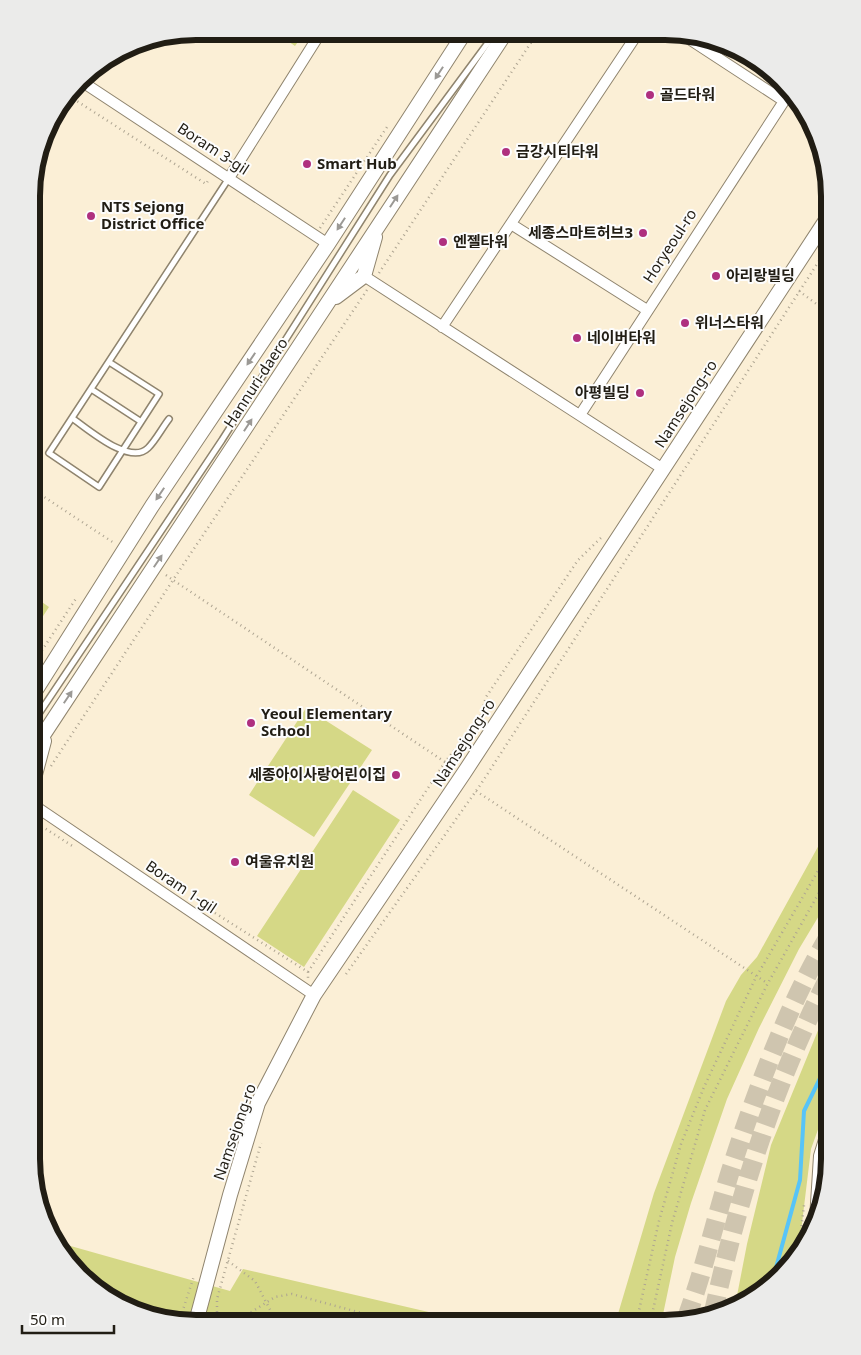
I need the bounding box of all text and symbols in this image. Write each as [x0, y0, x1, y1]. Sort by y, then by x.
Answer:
one-way arrow [434, 66, 443, 79]
place label: 골드타워 [660, 84, 715, 104]
marker: 골드타워 [644, 89, 656, 101]
street label: Boram 3-gil [174, 118, 253, 179]
place label: 금강시티타워 [516, 141, 599, 161]
marker: 금강시티타워 [500, 146, 512, 158]
place label: Smart Hub [317, 153, 397, 173]
marker: Smart Hub [301, 158, 313, 170]
one-way arrow [389, 195, 398, 208]
place label: NTS Sejong District Office [101, 196, 205, 233]
street label: Horyeoul-ro [638, 205, 701, 286]
marker: NTS Sejong District Office [85, 210, 97, 222]
one-way arrow [336, 217, 345, 231]
place label: 세종스마트허브3 [528, 222, 633, 242]
marker: 세종스마트허브3 [637, 227, 649, 239]
place label: 엔젤타워 [453, 231, 508, 251]
marker: 엔젤타워 [437, 236, 449, 248]
place label: 아리랑빌딩 [726, 265, 795, 285]
marker: 아리랑빌딩 [710, 270, 722, 282]
place label: 위너스타워 [695, 312, 764, 332]
marker: 위너스타워 [679, 317, 691, 329]
place label: 네이버타워 [587, 327, 656, 347]
marker: 네이버타워 [571, 332, 583, 344]
street label: Hannuri-daero [219, 334, 292, 431]
one-way arrow [246, 352, 256, 366]
street label: Namsejong-ro [649, 356, 721, 451]
place label: 아평빌딩 [575, 382, 630, 402]
marker: 아평빌딩 [634, 387, 646, 399]
one-way arrow [243, 419, 252, 432]
one-way arrow [155, 487, 165, 501]
one-way arrow [154, 555, 163, 568]
one-way arrow [64, 690, 73, 703]
street label: Namsejong-ro [427, 695, 499, 790]
place label: Yeoul Elementary School [261, 703, 392, 740]
marker: Yeoul Elementary School [245, 717, 257, 729]
place label: 세종아이사랑어린이집 [248, 764, 386, 784]
marker: 세종아이사랑어린이집 [390, 769, 402, 781]
place label: 여울유치원 [245, 851, 314, 871]
street label: Boram 1-gil [142, 855, 221, 917]
marker: 여울유치원 [229, 856, 241, 868]
street label: Namsejong-ro [208, 1081, 260, 1183]
scale bar [22, 1302, 115, 1334]
text: 50 m [30, 1309, 65, 1329]

